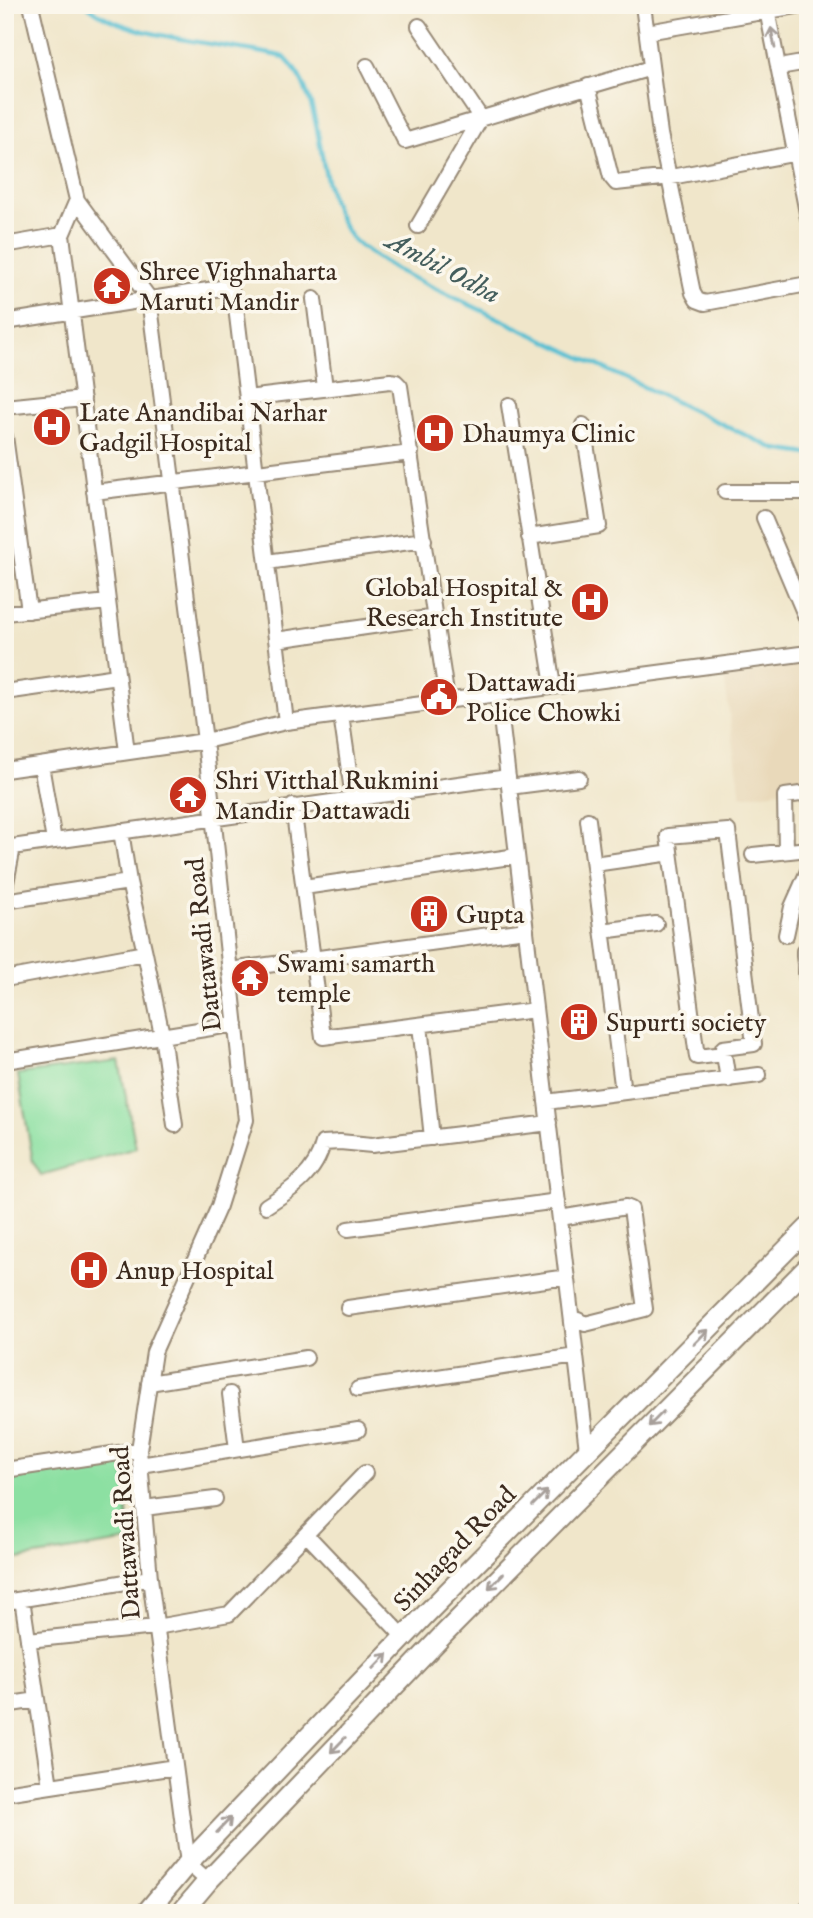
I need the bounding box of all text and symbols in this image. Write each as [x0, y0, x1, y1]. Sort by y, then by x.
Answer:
one-way arrow [765, 27, 779, 50]
water label: Ambil Odha [377, 222, 506, 313]
place label: Shree Vighnaharta Maruti Mandir [139, 256, 338, 319]
temple icon: Shree Vighnaharta Maruti Mandir [91, 265, 133, 307]
place label: Late Anandibai Narhar Gadgil Hospital [79, 397, 328, 460]
hospital icon: Late Anandibai Narhar Gadgil Hospital [31, 406, 73, 448]
hospital icon: Dhaumya Clinic [414, 412, 456, 454]
place label: Dhaumya Clinic [462, 418, 635, 451]
place label: Global Hospital & Research Institute [365, 572, 563, 635]
hospital icon: Global Hospital & Research Institute [569, 581, 611, 623]
place label: Dattawadi Police Chowki [466, 667, 621, 730]
public building icon: Dattawadi Police Chowki [418, 676, 460, 718]
place label: Shri Vitthal Rukmini Mandir Dattawadi [215, 765, 439, 828]
temple icon: Shri Vitthal Rukmini Mandir Dattawadi [167, 774, 209, 816]
street label: Dattawadi Road [179, 856, 230, 1033]
building icon: Gupta [408, 893, 450, 935]
place label: Gupta [456, 899, 525, 932]
place label: Swami samarth temple [277, 948, 435, 1011]
temple icon: Swami samarth temple [229, 957, 271, 999]
building icon: Supurti society [558, 1001, 600, 1043]
place label: Supurti society [606, 1007, 766, 1040]
hospital icon: Anup Hospital [68, 1249, 110, 1291]
place label: Anup Hospital [115, 1255, 275, 1288]
one-way arrow [692, 1328, 709, 1345]
one-way arrow [648, 1410, 665, 1427]
street label: Dattawadi Road [104, 1445, 149, 1621]
street label: Sinhagad Road [387, 1479, 524, 1619]
one-way arrow [532, 1490, 549, 1507]
one-way arrow [488, 1572, 505, 1589]
one-way arrow [373, 1653, 390, 1670]
one-way arrow [330, 1736, 347, 1753]
one-way arrow [216, 1817, 233, 1834]

